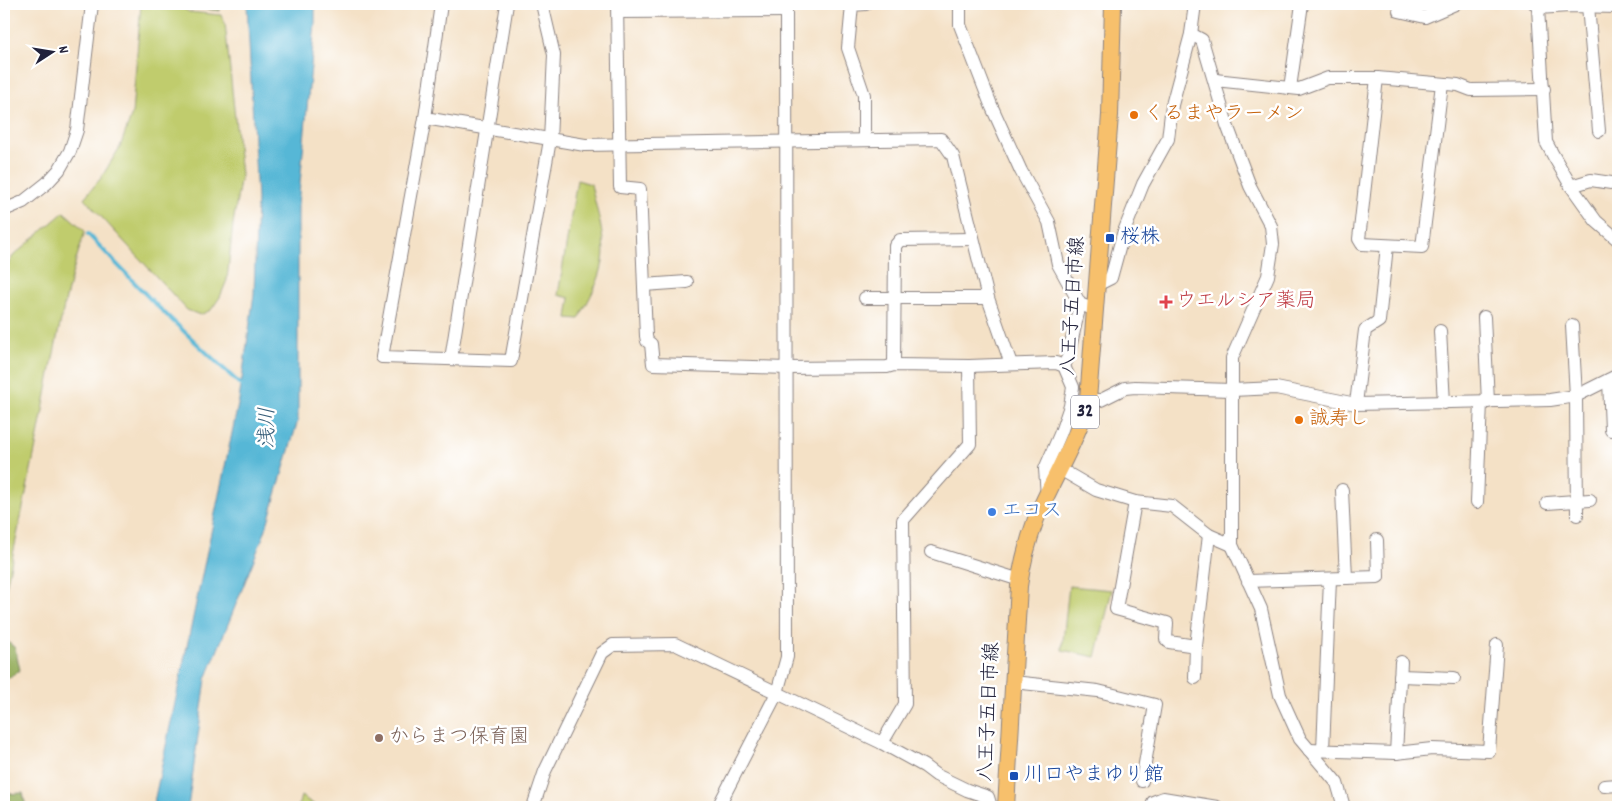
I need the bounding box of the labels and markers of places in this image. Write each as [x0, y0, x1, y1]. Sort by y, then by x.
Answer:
place label: くるまやラーメン [1144, 101, 1304, 129]
marker: くるまやラーメン [1128, 109, 1140, 121]
place label: 桜株 [1120, 224, 1160, 252]
marker: 桜株 [1104, 232, 1116, 244]
place label: ウエルシア薬局 [1176, 288, 1316, 316]
marker: ウエルシア薬局 [1160, 296, 1172, 308]
place label: 誠寿し [1309, 406, 1369, 434]
marker: 誠寿し [1293, 414, 1305, 426]
place label: エコス [1002, 498, 1062, 526]
marker: エコス [986, 506, 998, 518]
place label: からまつ保育園 [389, 724, 529, 752]
marker: からまつ保育園 [373, 732, 385, 744]
place label: 川口やまゆり館 [1024, 762, 1164, 790]
marker: 川口やまゆり館 [1008, 770, 1020, 782]

